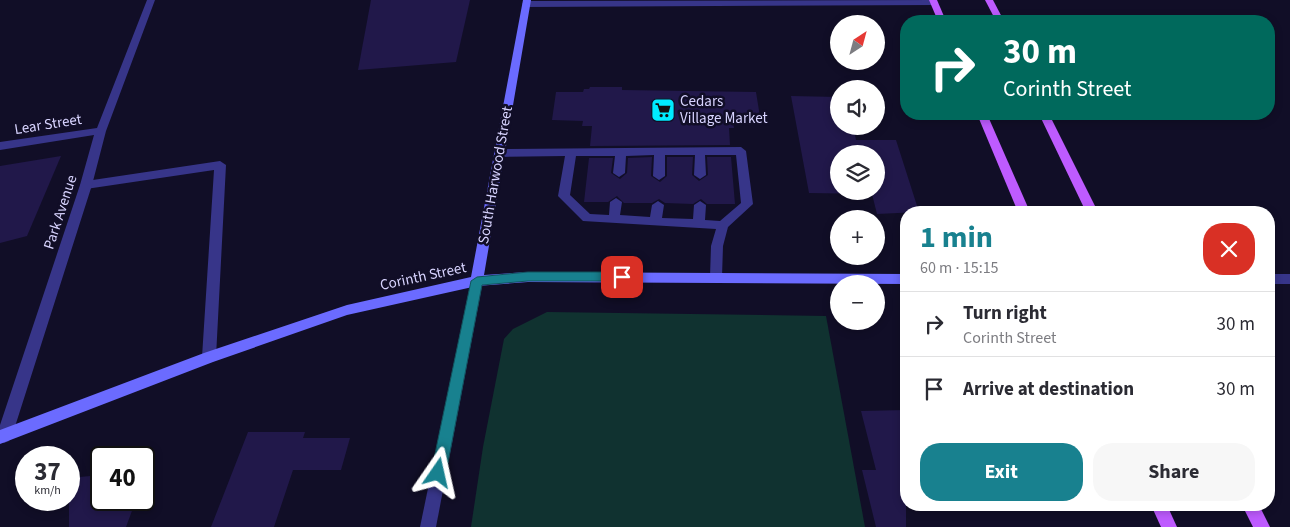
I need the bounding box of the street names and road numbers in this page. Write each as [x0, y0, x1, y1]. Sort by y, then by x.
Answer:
street label: South Harwood Street [473, 105, 518, 245]
street label: Lear Street [13, 109, 83, 140]
street label: Park Avenue [39, 172, 82, 252]
street label: Corinth Street [378, 257, 468, 296]

